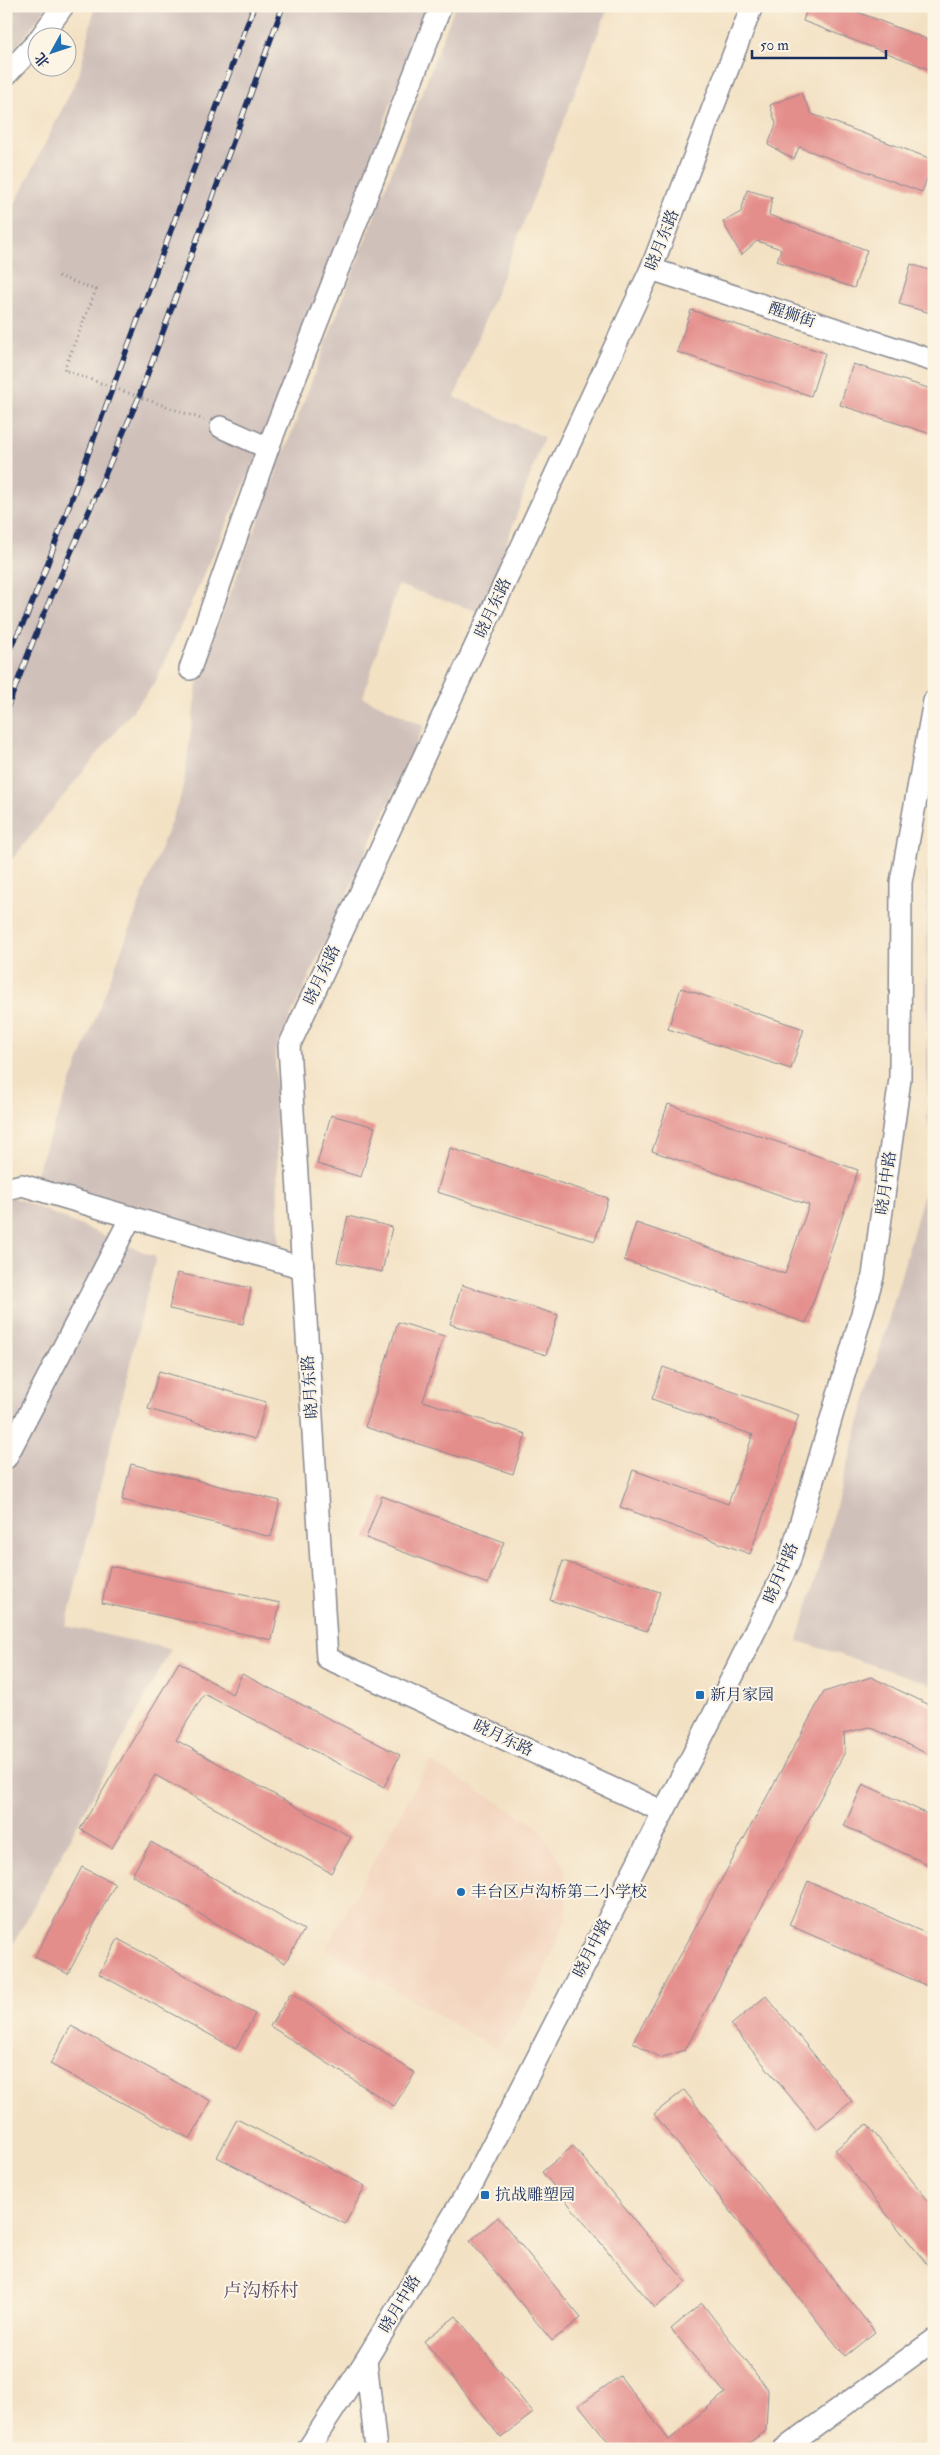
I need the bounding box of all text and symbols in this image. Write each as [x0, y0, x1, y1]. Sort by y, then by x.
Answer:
north arrow [28, 28, 78, 78]
scale bar [752, 28, 886, 60]
text: 50 m [760, 36, 789, 55]
text: 北 [31, 49, 53, 71]
street label: 晓月东路 [641, 207, 683, 273]
street label: 醒狮街 [766, 298, 818, 332]
street label: 晓月东路 [470, 575, 516, 641]
street label: 晓月东路 [299, 942, 345, 1008]
street label: 晓月中路 [872, 1150, 900, 1216]
street label: 晓月东路 [298, 1354, 322, 1420]
street label: 晓月中路 [759, 1540, 803, 1606]
place label: 新月家园 [710, 1685, 774, 1705]
marker: 新月家园 [694, 1689, 706, 1701]
street label: 晓月东路 [470, 1715, 536, 1761]
place label: 丰台区卢沟桥第二小学校 [471, 1882, 647, 1902]
marker: 丰台区卢沟桥第二小学校 [455, 1886, 467, 1898]
street label: 晓月中路 [569, 1915, 615, 1981]
place label: 抗战雕塑园 [495, 2185, 575, 2205]
marker: 抗战雕塑园 [479, 2189, 491, 2201]
street label: 晓月中路 [375, 2271, 425, 2337]
district label: 卢沟桥村 [223, 2279, 299, 2303]

